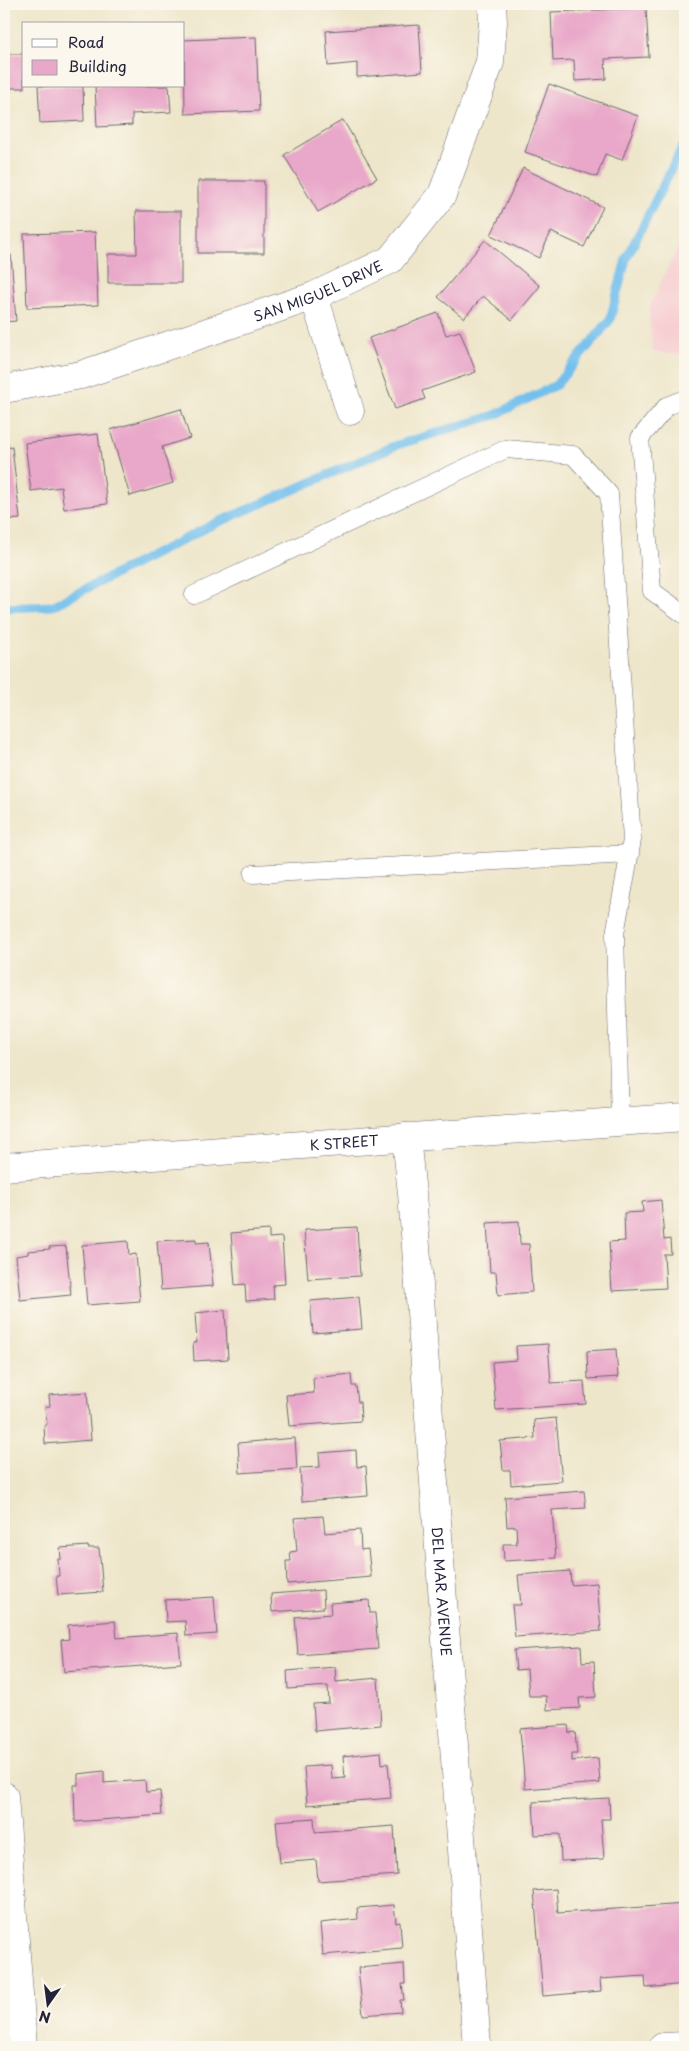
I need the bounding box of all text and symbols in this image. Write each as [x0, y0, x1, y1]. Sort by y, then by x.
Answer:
legend [22, 22, 185, 88]
text: Road [68, 30, 104, 53]
text: Building [68, 54, 127, 77]
street label: SAN MIGUEL DRIVE [251, 254, 386, 326]
street label: K STREET [309, 1129, 380, 1155]
street label: DEL MAR AVENUE [427, 1526, 458, 1657]
north arrow [22, 1978, 72, 2028]
text: N [37, 2006, 53, 2029]

